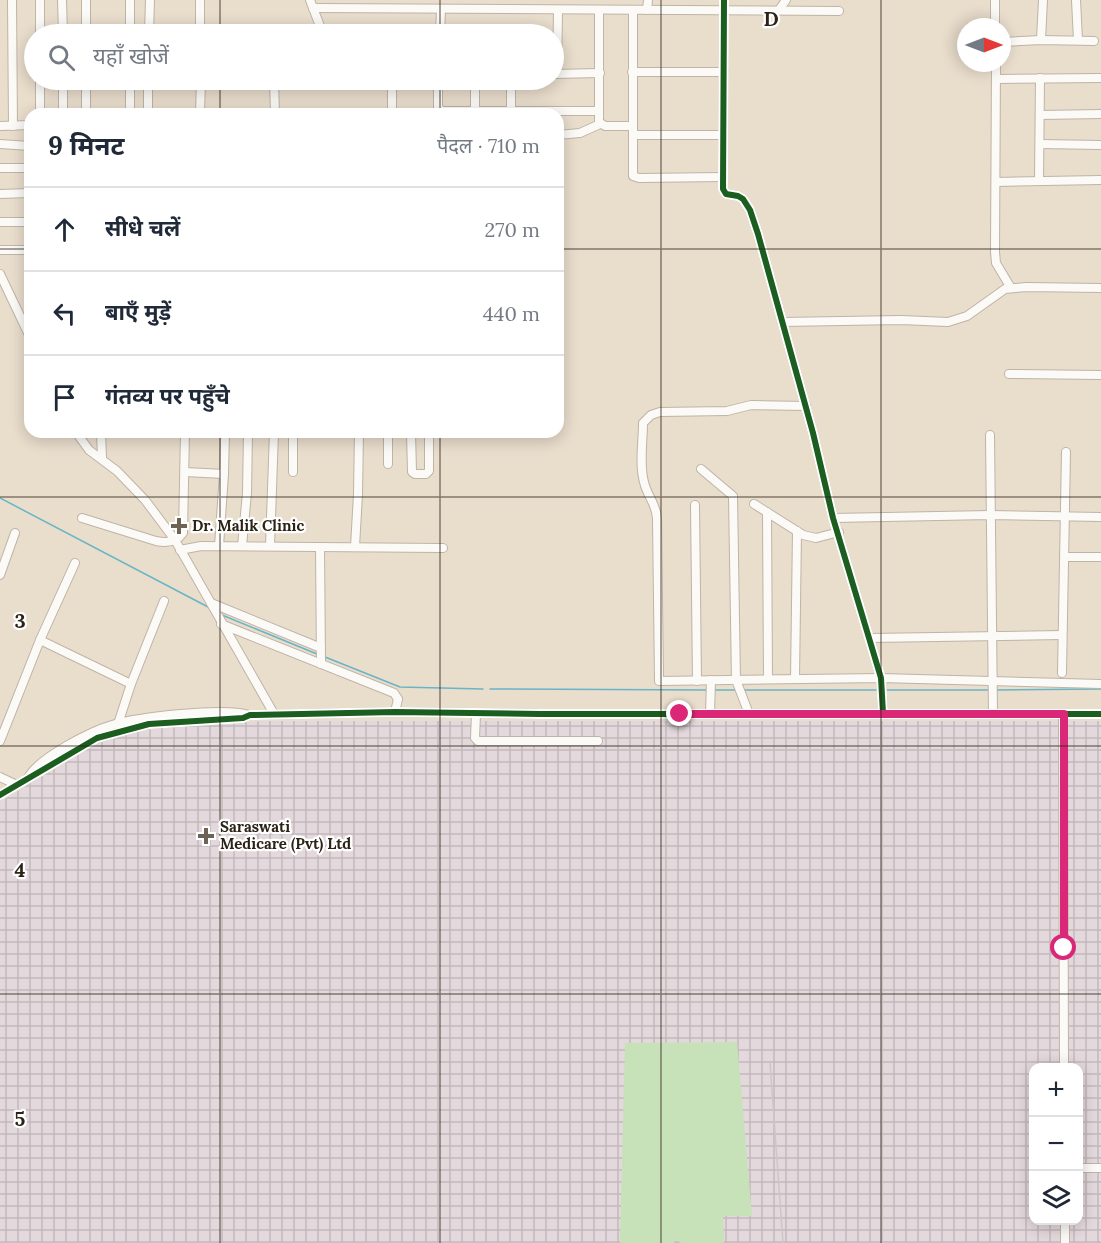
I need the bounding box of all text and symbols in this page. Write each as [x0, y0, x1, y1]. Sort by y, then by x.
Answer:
text: D [763, 6, 779, 31]
north arrow [957, 18, 1011, 72]
search box [24, 24, 564, 90]
icon: search [45, 41, 78, 74]
text: यहाँ खोजें [93, 42, 169, 70]
text: 9 मिनट [48, 129, 124, 162]
text: पैदल · 710 m [437, 133, 540, 158]
icon: ahead [48, 213, 81, 246]
text: सीधे चलें [105, 214, 180, 242]
text: 270 m [484, 217, 540, 242]
icon: left [48, 297, 81, 330]
text: बाएँ मुड़ें [105, 298, 171, 326]
text: 440 m [483, 301, 540, 326]
icon: arrive [48, 381, 81, 414]
text: गंतव्य पर पहुँचे [105, 382, 230, 410]
place label: Dr. Malik Clinic [192, 516, 304, 535]
marker: Dr. Malik Clinic [170, 517, 188, 535]
text: 3 [14, 608, 26, 633]
route end [666, 700, 692, 726]
place label: Saraswati Medicare (Pvt) Ltd [220, 817, 351, 854]
marker: Saraswati Medicare (Pvt) Ltd [197, 827, 215, 845]
text: 4 [15, 857, 26, 882]
route start [1050, 934, 1076, 960]
map controls [1029, 1063, 1083, 1225]
button: + [1029, 1063, 1083, 1117]
text: 5 [15, 1106, 26, 1131]
button: − [1029, 1117, 1083, 1171]
button: layers [1029, 1171, 1083, 1225]

